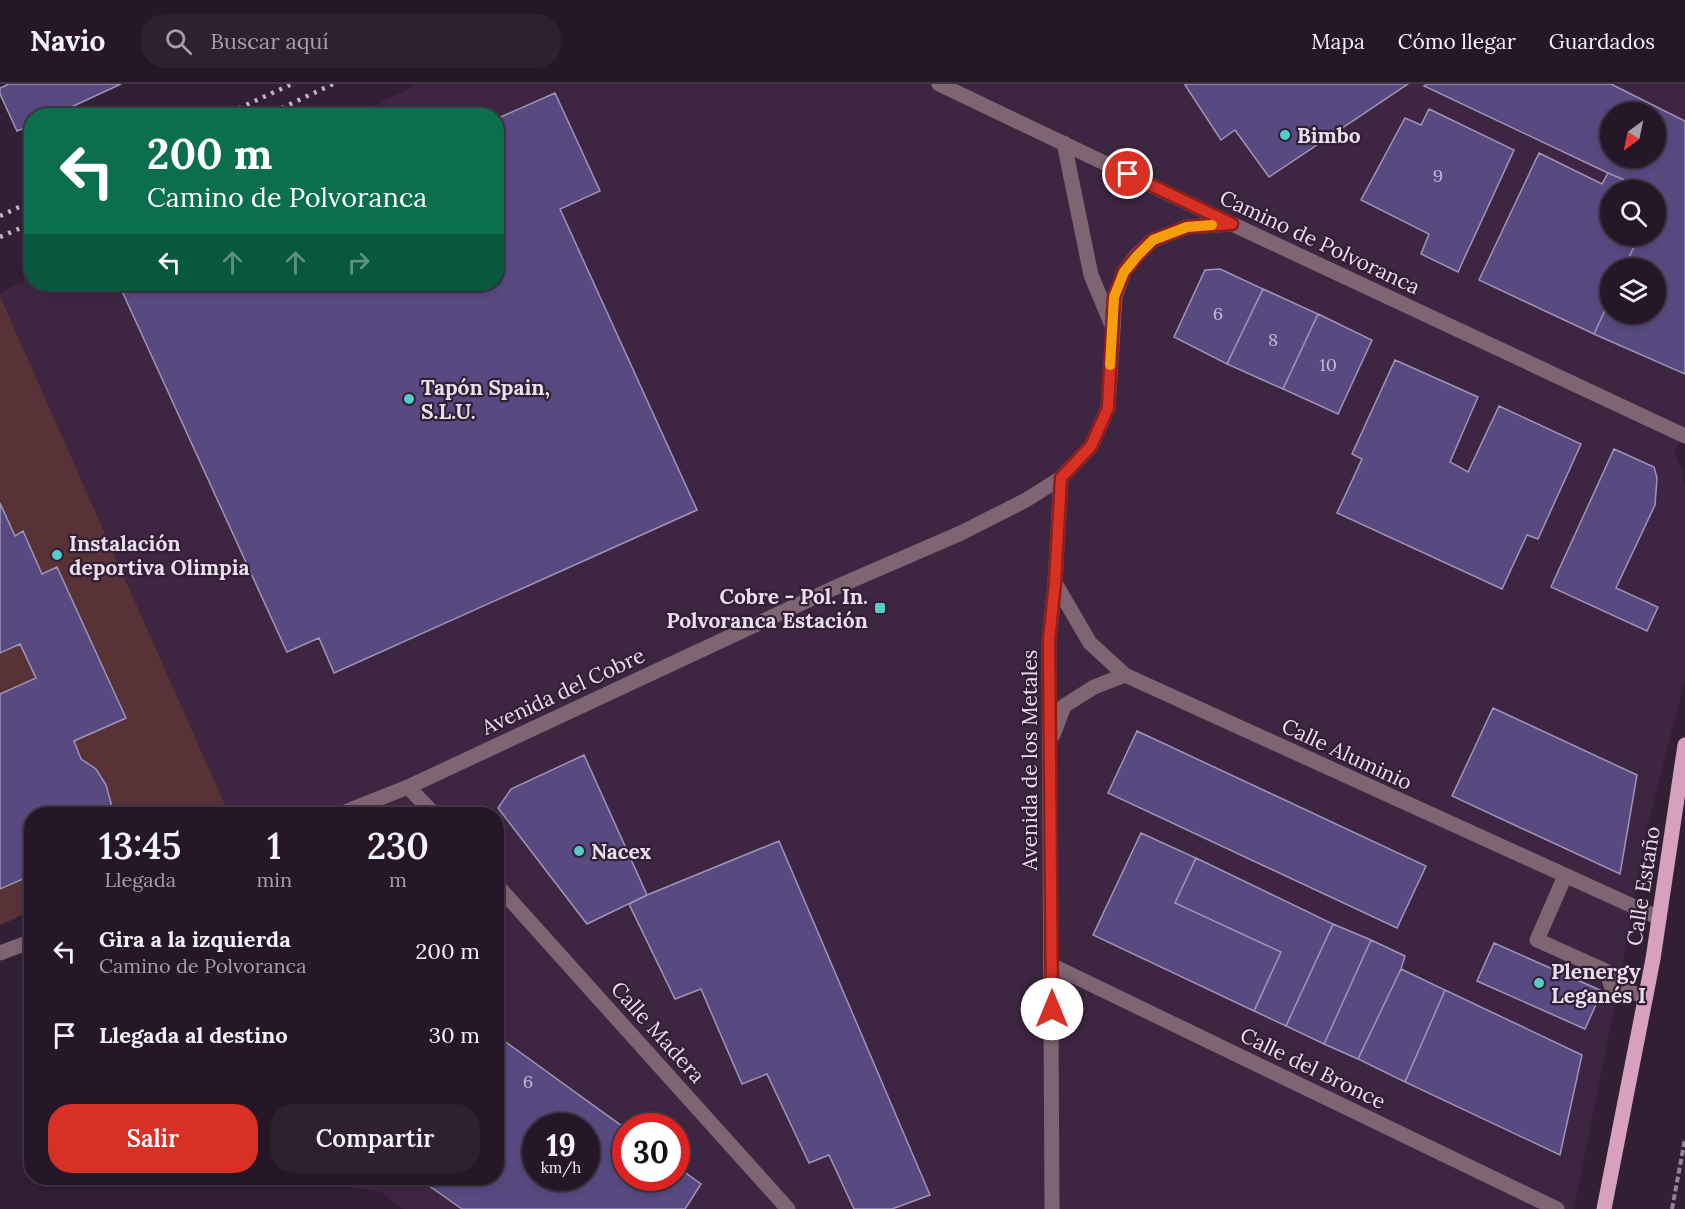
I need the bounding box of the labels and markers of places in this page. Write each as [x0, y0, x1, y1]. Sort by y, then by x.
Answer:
place label: Bimbo [1297, 122, 1361, 149]
marker: Bimbo [1278, 128, 1292, 142]
pin [1102, 148, 1153, 199]
place label: Tapón Spain, S.L.U. [421, 374, 550, 425]
marker: Tapón Spain, S.L.U. [402, 392, 416, 406]
place label: Instalación deportiva Olimpia [69, 530, 250, 581]
marker: Instalación deportiva Olimpia [50, 548, 64, 562]
place label: Cobre - Pol. In. Polvoranca Estación [666, 583, 868, 634]
marker: Cobre - Pol. In. Polvoranca Estación [873, 601, 887, 615]
place label: Nacex [591, 838, 652, 865]
marker: Nacex [572, 844, 586, 858]
place label: Plenergy Leganés I [1551, 958, 1646, 1009]
marker: Plenergy Leganés I [1532, 976, 1546, 990]

